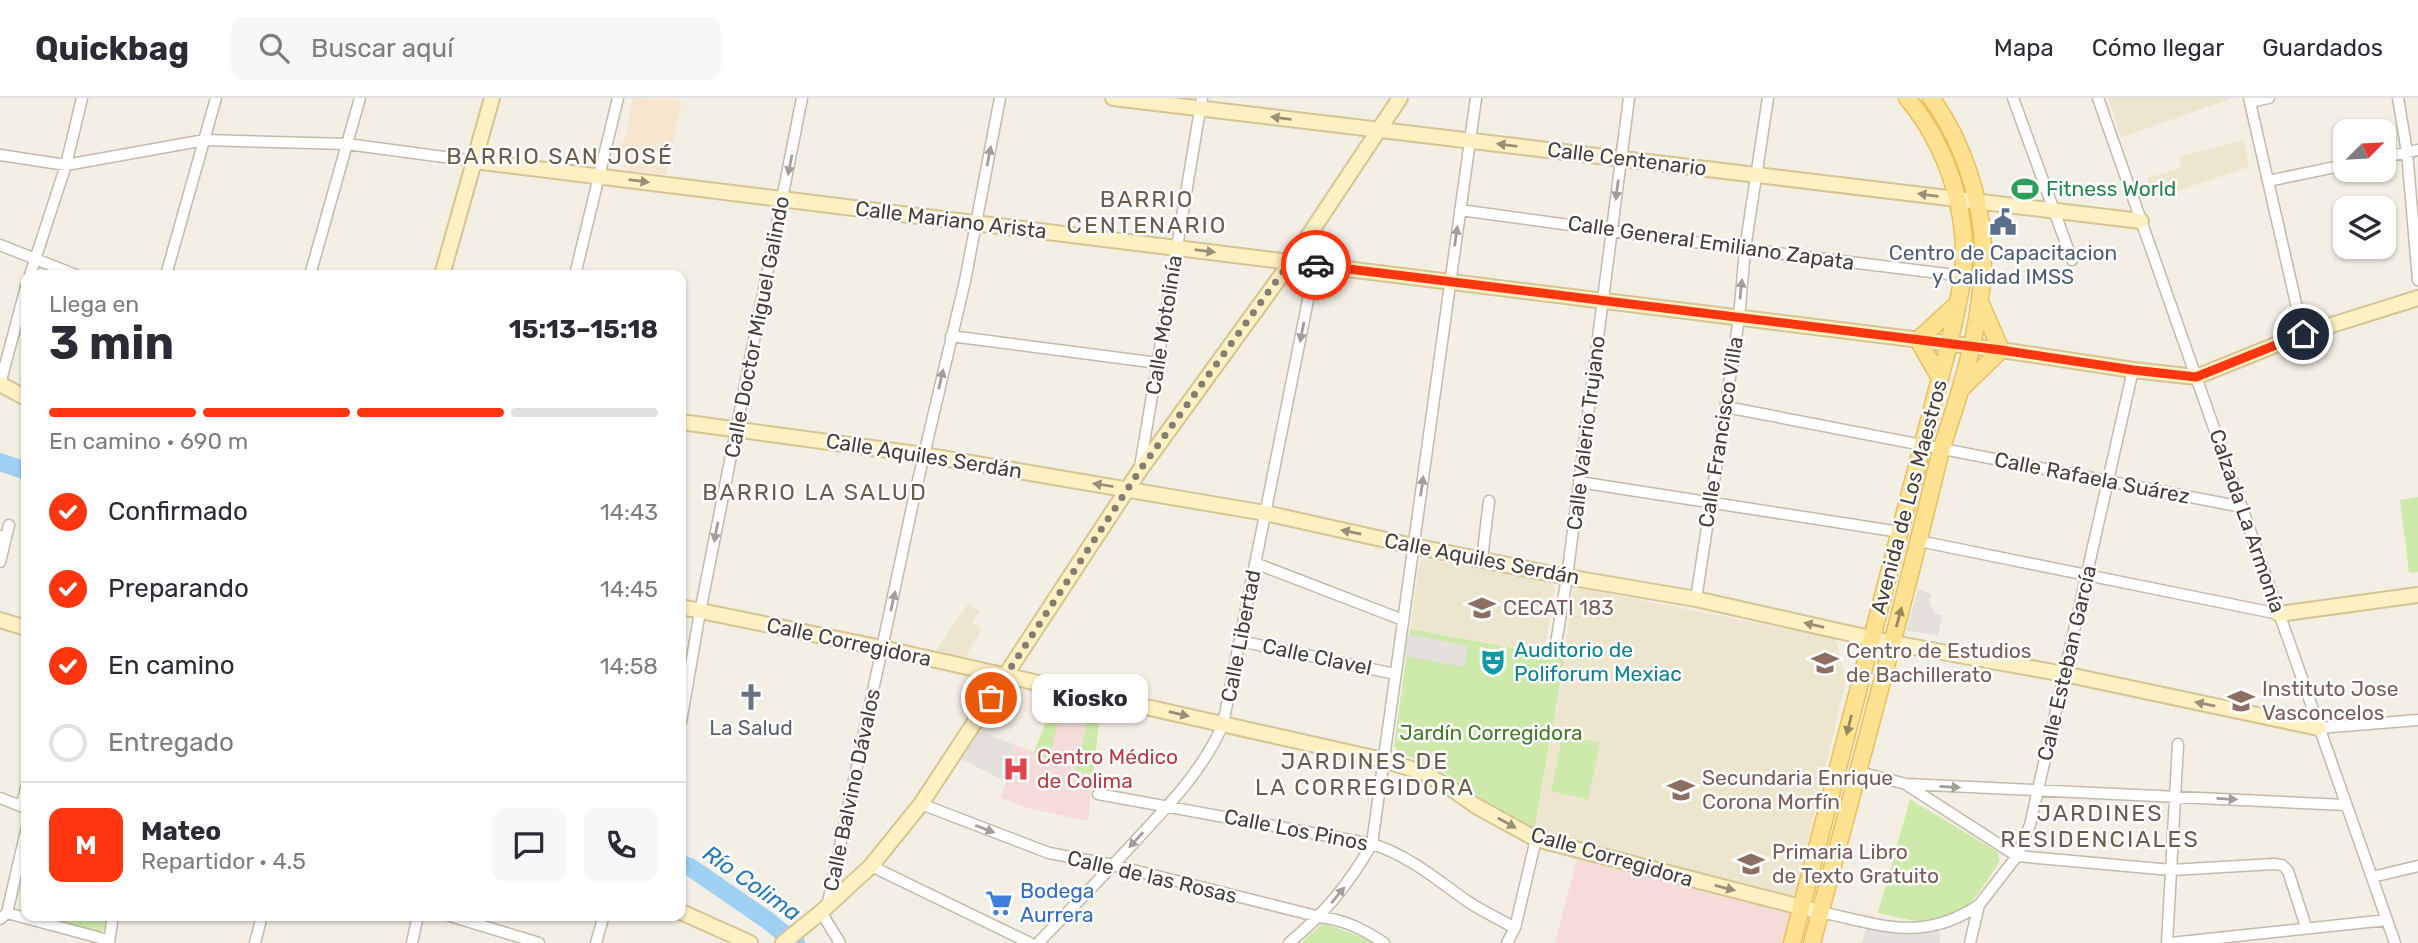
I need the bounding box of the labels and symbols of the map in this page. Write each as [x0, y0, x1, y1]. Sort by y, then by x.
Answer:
one-way arrow [1270, 113, 1292, 124]
north arrow [2333, 119, 2396, 182]
street label: Calle Centenario [1546, 136, 1708, 181]
one-way arrow [1496, 139, 1518, 150]
district label: BARRIO SAN JOSÉ [446, 142, 674, 170]
one-way arrow [984, 145, 995, 167]
one-way arrow [784, 154, 795, 176]
sports icon: Fitness World [2010, 174, 2040, 204]
one-way arrow [628, 176, 650, 187]
place label: Fitness World [2046, 176, 2176, 201]
one-way arrow [1612, 179, 1623, 201]
district label: BARRIO CENTENARIO [1067, 185, 1227, 239]
one-way arrow [1917, 190, 1939, 201]
street label: Calle Doctor Miguel Galindo [719, 194, 794, 460]
street label: Calle Mariano Arista [854, 195, 1048, 244]
public building icon: Centro de Capacitacion y Calidad IMSS [1988, 207, 2018, 237]
street label: Calle General Emiliano Zapata [1566, 210, 1856, 275]
one-way arrow [1451, 225, 1462, 247]
courier [1281, 230, 1351, 300]
place label: Centro de Capacitacion y Calidad IMSS [1889, 240, 2117, 289]
one-way arrow [1194, 246, 1216, 257]
street label: Calle Motolinía [1140, 253, 1187, 397]
one-way arrow [1736, 278, 1747, 300]
pin [2273, 304, 2333, 364]
one-way arrow [1296, 321, 1307, 343]
street label: Calle Valerio Trujano [1561, 334, 1610, 532]
street label: Calle Francisco Villa [1693, 335, 1748, 529]
one-way arrow [936, 368, 947, 390]
street label: Avenida de Los Maestros [1865, 377, 1952, 617]
street label: Calzada La Armonía [2204, 426, 2291, 616]
street label: Calle Aquiles Serdán [824, 428, 1024, 483]
street label: Calle Rafaela Suárez [1992, 446, 2192, 509]
one-way arrow [1416, 474, 1427, 496]
district label: BARRIO LA SALUD [702, 478, 928, 506]
one-way arrow [1092, 479, 1114, 490]
one-way arrow [711, 521, 722, 543]
one-way arrow [1339, 527, 1361, 538]
street label: Calle Aquiles Serdán [1382, 527, 1582, 590]
street label: Calle Esteban García [2032, 563, 2101, 763]
street label: Calle Libertad [1215, 568, 1266, 704]
one-way arrow [887, 590, 898, 612]
school or university icon: CECATI 183 [1467, 593, 1497, 623]
place label: CECATI 183 [1503, 595, 1614, 620]
one-way arrow [1894, 605, 1905, 627]
street label: Calle Corregidora [764, 612, 934, 671]
one-way arrow [1803, 620, 1825, 631]
street label: Calle Clavel [1260, 633, 1374, 680]
place label: Auditorio de Poliforum Mexiac [1514, 637, 1682, 686]
place label: Centro de Estudios de Bachillerato [1846, 638, 2032, 687]
theatre icon: Auditorio de Poliforum Mexiac [1478, 647, 1508, 677]
school or university icon: Centro de Estudios de Bachillerato [1810, 648, 1840, 678]
pin [961, 668, 1021, 728]
callout: Kiosko [1033, 674, 1148, 722]
place label: Instituto Jose Vasconcelos [2262, 676, 2399, 725]
church icon: La Salud [736, 682, 766, 712]
street label: Calle Balvino Dávalos [818, 686, 885, 894]
school or university icon: Instituto Jose Vasconcelos [2226, 686, 2256, 716]
one-way arrow [2194, 698, 2216, 709]
one-way arrow [1168, 709, 1190, 720]
one-way arrow [1843, 714, 1854, 736]
place label: La Salud [709, 715, 793, 740]
park label: Jardín Corregidora [1399, 720, 1583, 745]
place label: Centro Médico de Colima [1037, 744, 1178, 793]
district label: JARDINES DE LA CORREGIDORA [1255, 747, 1475, 801]
hospital icon: Centro Médico de Colima [1001, 754, 1031, 784]
place label: Secundaria Enrique Corona Morfín [1702, 765, 1893, 814]
school or university icon: Secundaria Enrique Corona Morfín [1666, 775, 1696, 805]
one-way arrow [1940, 781, 1962, 792]
one-way arrow [2216, 794, 2238, 805]
district label: JARDINES RESIDENCIALES [2000, 799, 2200, 853]
street label: Calle Los Pinos [1222, 803, 1370, 856]
one-way arrow [1498, 817, 1517, 829]
street label: Calle Corregidora [1528, 821, 1696, 892]
one-way arrow [975, 823, 996, 834]
one-way arrow [1128, 831, 1144, 849]
water label: Río Colima [698, 839, 806, 927]
place label: Primaria Libro de Texto Gratuito [1772, 839, 1939, 888]
street label: Calle de las Rosas [1065, 845, 1239, 908]
school or university icon: Primaria Libro de Texto Gratuito [1736, 849, 1766, 879]
place label: Bodega Aurrera [1020, 878, 1094, 927]
one-way arrow [1714, 883, 1736, 894]
one-way arrow [1330, 887, 1345, 905]
supermarket icon: Bodega Aurrera [984, 888, 1014, 918]

